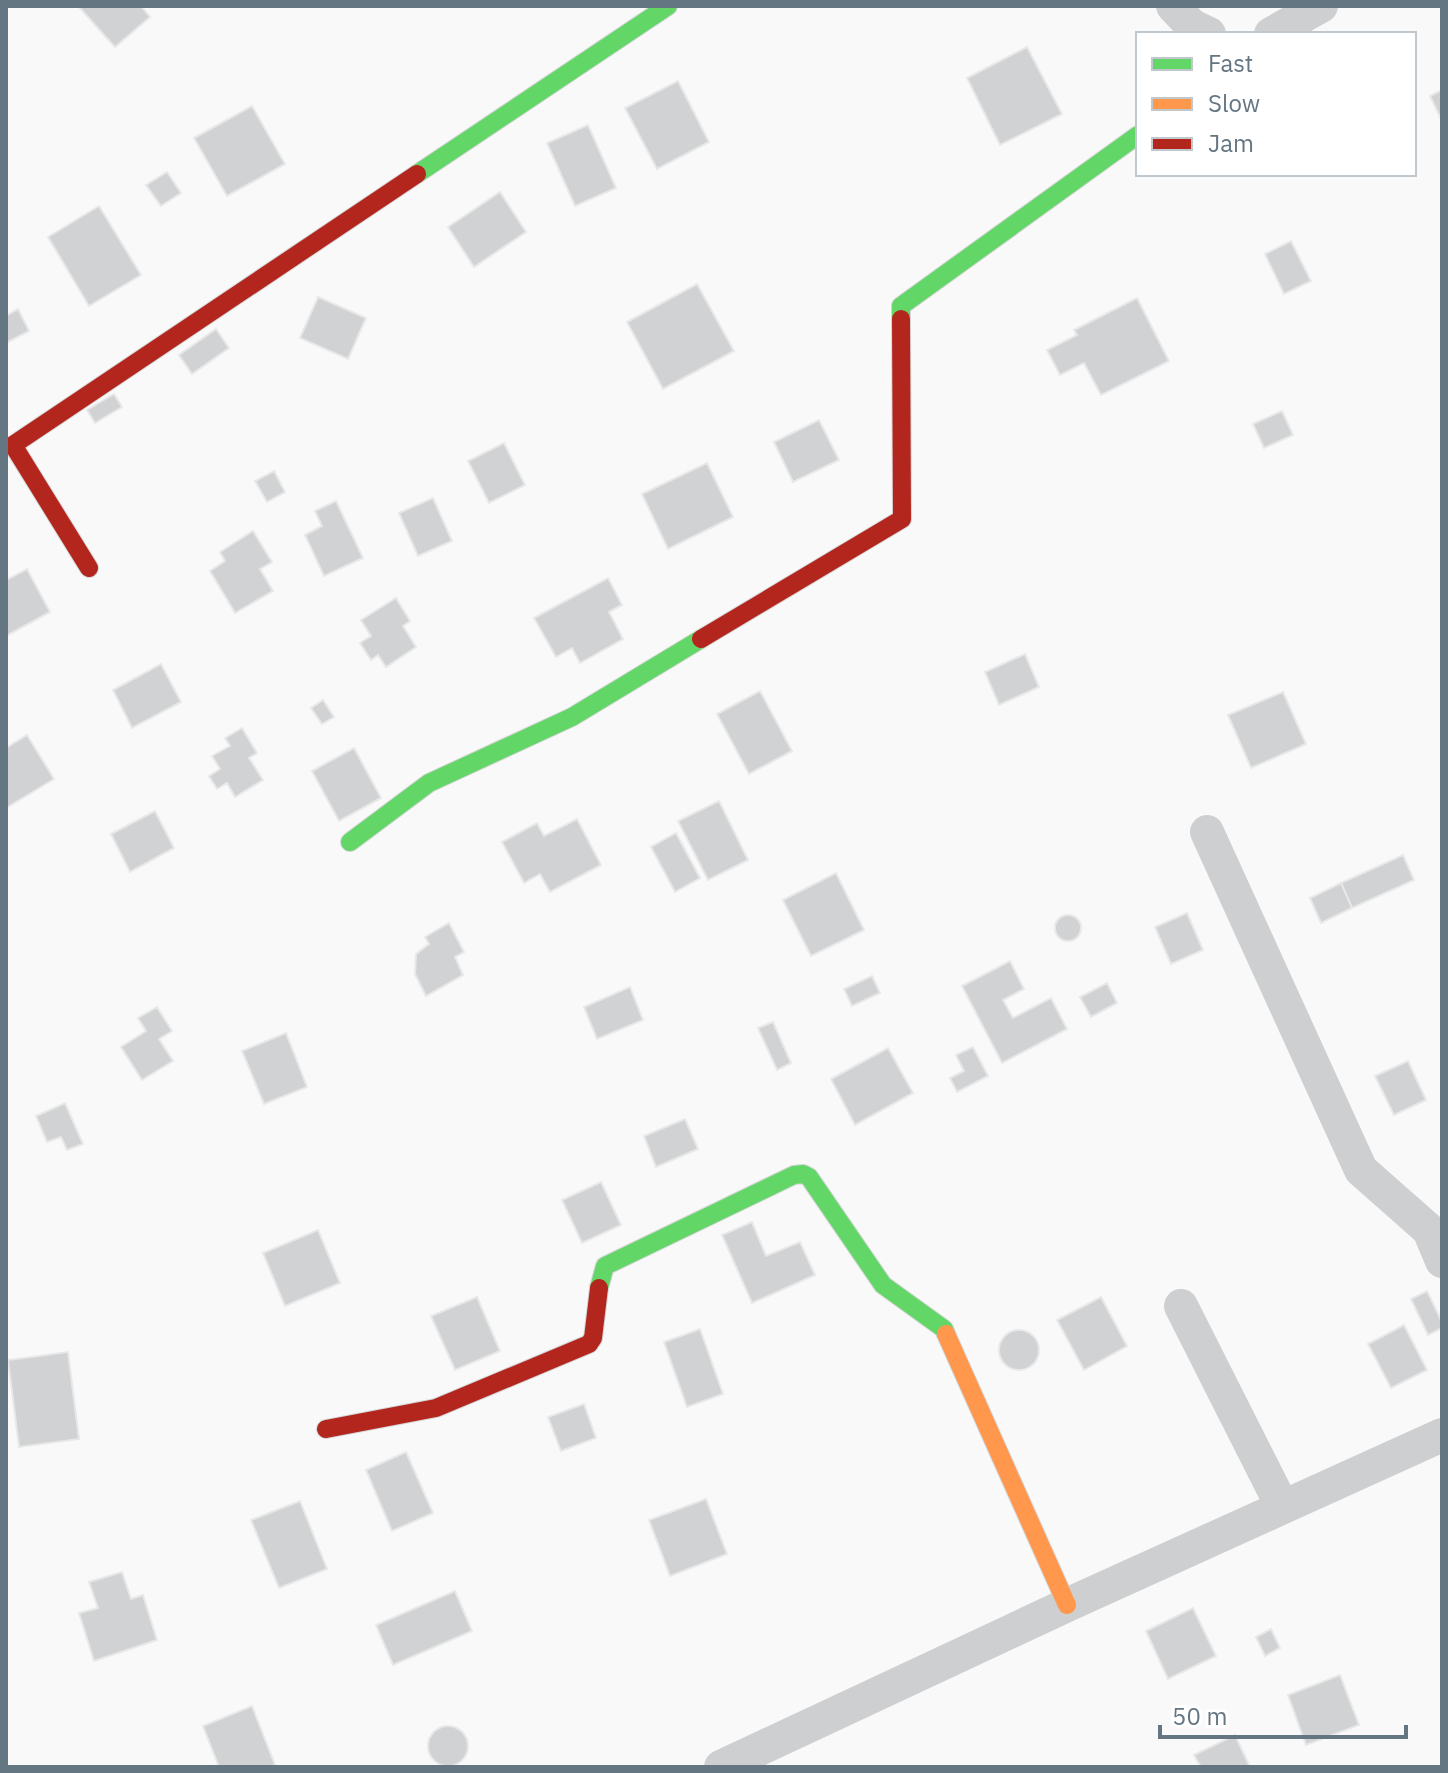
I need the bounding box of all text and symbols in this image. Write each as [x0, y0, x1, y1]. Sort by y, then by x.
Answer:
legend [1136, 32, 1416, 176]
text: Fast [1208, 47, 1253, 79]
text: Slow [1208, 87, 1260, 119]
text: Jam [1208, 127, 1254, 159]
scale bar [1160, 1689, 1406, 1739]
text: 50 m [1172, 1700, 1227, 1732]

